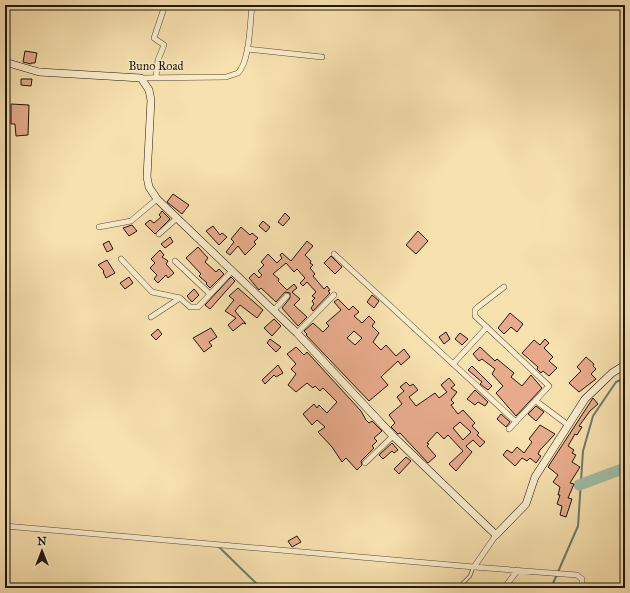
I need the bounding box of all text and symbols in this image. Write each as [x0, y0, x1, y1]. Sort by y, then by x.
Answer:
street label: Buno Road [128, 59, 184, 73]
north arrow [22, 531, 62, 571]
text: N [37, 535, 47, 548]

